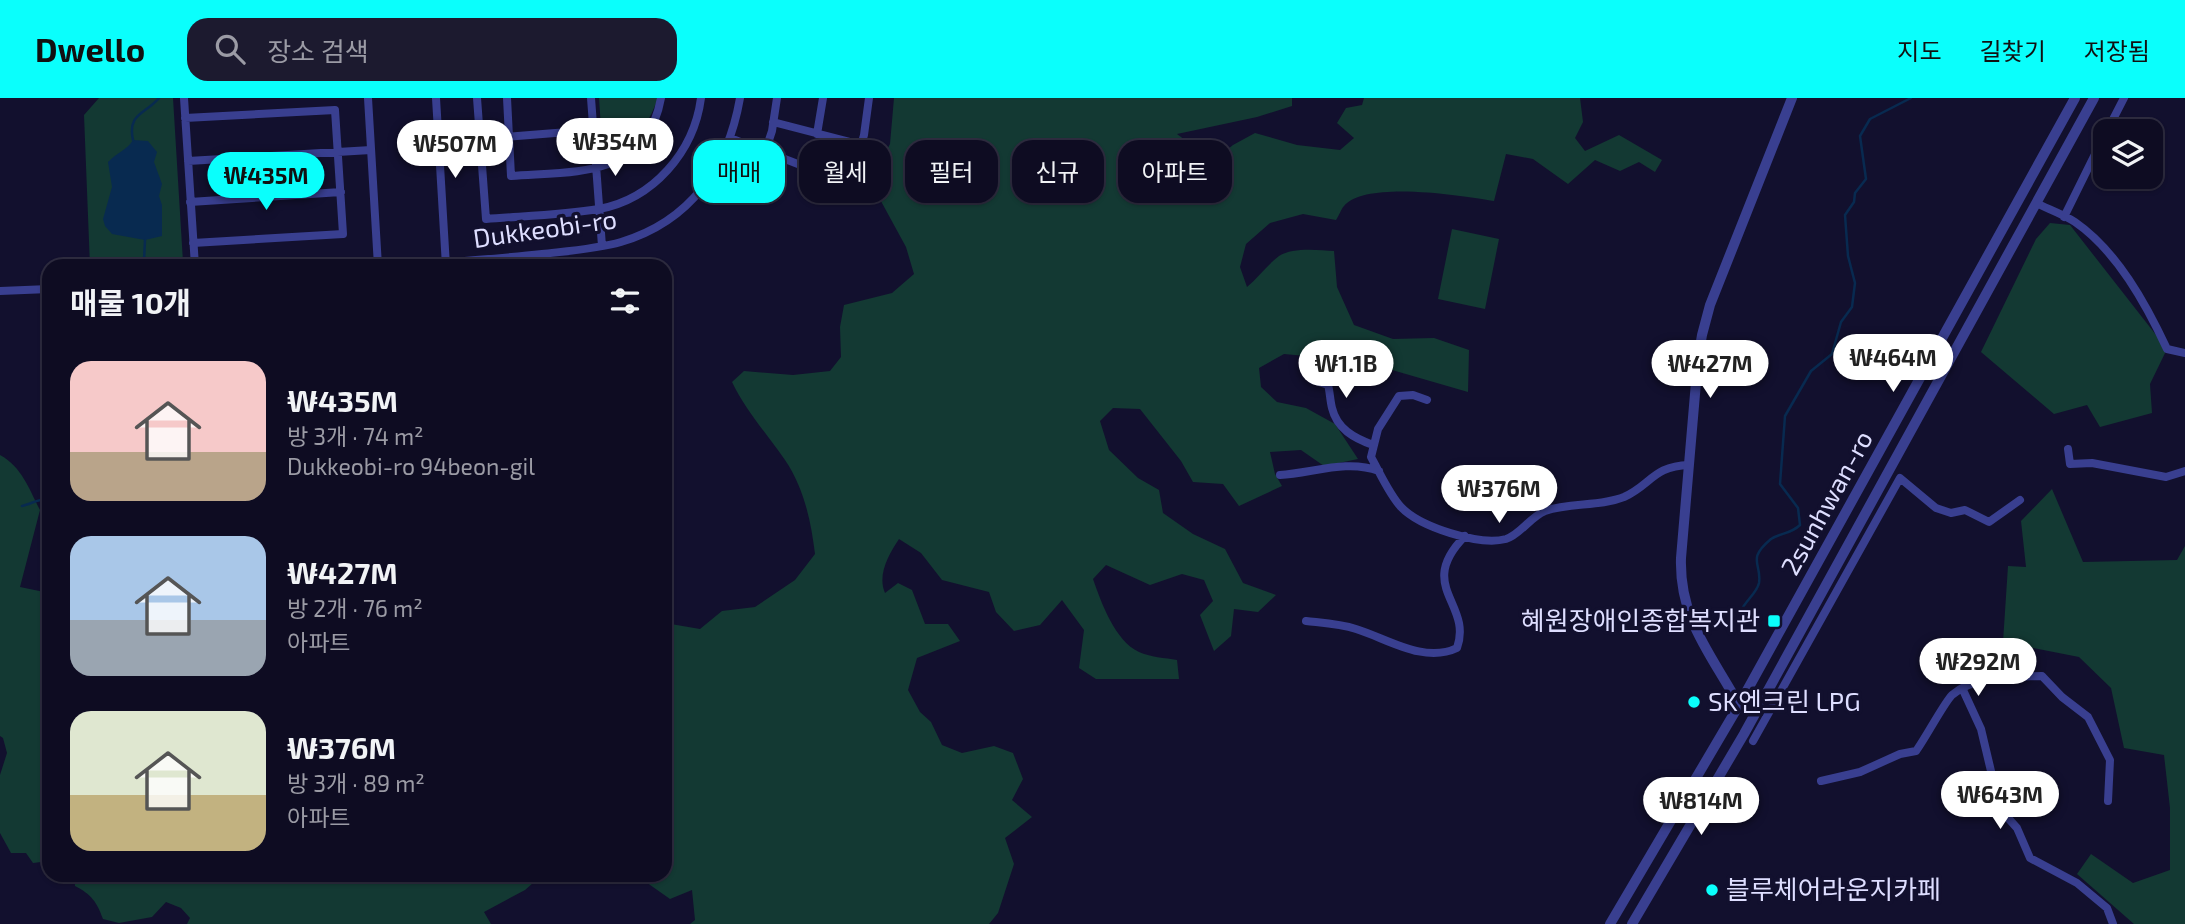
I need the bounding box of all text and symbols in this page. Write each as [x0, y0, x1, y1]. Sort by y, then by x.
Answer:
search box [187, 18, 677, 81]
text: Dwello [35, 29, 145, 69]
icon: search [211, 30, 249, 68]
text: 장소 검색 [267, 35, 369, 66]
text: 지도 [1897, 36, 1942, 65]
text: 길찾기 [1980, 36, 2046, 65]
text: 저장됨 [2084, 36, 2150, 65]
pin: ₩354M [566, 118, 664, 178]
map controls [2093, 119, 2163, 189]
button: layers [2093, 119, 2163, 189]
pin: ₩507M [406, 120, 504, 180]
text: ₩354M [572, 127, 658, 155]
text: ₩507M [413, 129, 497, 157]
chip: 매매 [693, 140, 785, 203]
chip: 월세 [799, 140, 891, 203]
chip: 필터 [905, 140, 998, 203]
chip: 신규 [1012, 140, 1104, 203]
chip: 아파트 [1118, 140, 1232, 203]
pin: ₩435M [217, 152, 315, 212]
text: ₩435M [223, 161, 309, 189]
street label: Dukkeobi-ro [471, 202, 619, 253]
icon: filters [606, 282, 644, 320]
text: 매물 10개 [70, 284, 191, 320]
pin: ₩464M [1844, 334, 1942, 394]
pin: ₩1.1B [1297, 341, 1395, 400]
pin: ₩427M [1661, 341, 1759, 400]
text: ₩464M [1849, 343, 1937, 371]
text: ₩1.1B [1315, 349, 1377, 377]
text: ₩427M [1668, 349, 1752, 377]
text: ₩435M [287, 382, 398, 418]
icon: home [126, 389, 210, 473]
text: 방 3개 · 74 m² [287, 422, 424, 450]
street label: 2sunhwan-ro [1773, 425, 1878, 580]
text: Dukkeobi-ro 94beon-gil [287, 452, 535, 480]
pin: ₩376M [1450, 466, 1548, 525]
text: ₩376M [1457, 474, 1541, 502]
text: ₩427M [287, 554, 398, 590]
icon: home [126, 564, 210, 648]
text: 방 2개 · 76 m² [287, 594, 423, 622]
place label: 혜원장애인종합복지관 [1521, 604, 1760, 635]
marker: 혜원장애인종합복지관 [1766, 613, 1782, 629]
text: 아파트 [287, 628, 350, 656]
pin: ₩292M [1929, 638, 2027, 698]
text: ₩292M [1935, 647, 2021, 675]
place label: SK엔크린 LPG [1708, 685, 1861, 716]
marker: SK엔크린 LPG [1686, 694, 1702, 710]
text: ₩376M [287, 729, 396, 765]
icon: home [126, 739, 210, 823]
text: 방 3개 · 89 m² [287, 769, 425, 797]
pin: ₩643M [1951, 772, 2049, 831]
pin: ₩814M [1652, 778, 1750, 837]
text: ₩643M [1957, 780, 2043, 808]
text: ₩814M [1659, 786, 1743, 814]
text: 아파트 [287, 803, 350, 831]
place label: 블루체어라운지카페 [1726, 873, 1941, 904]
marker: 블루체어라운지카페 [1704, 882, 1720, 898]

